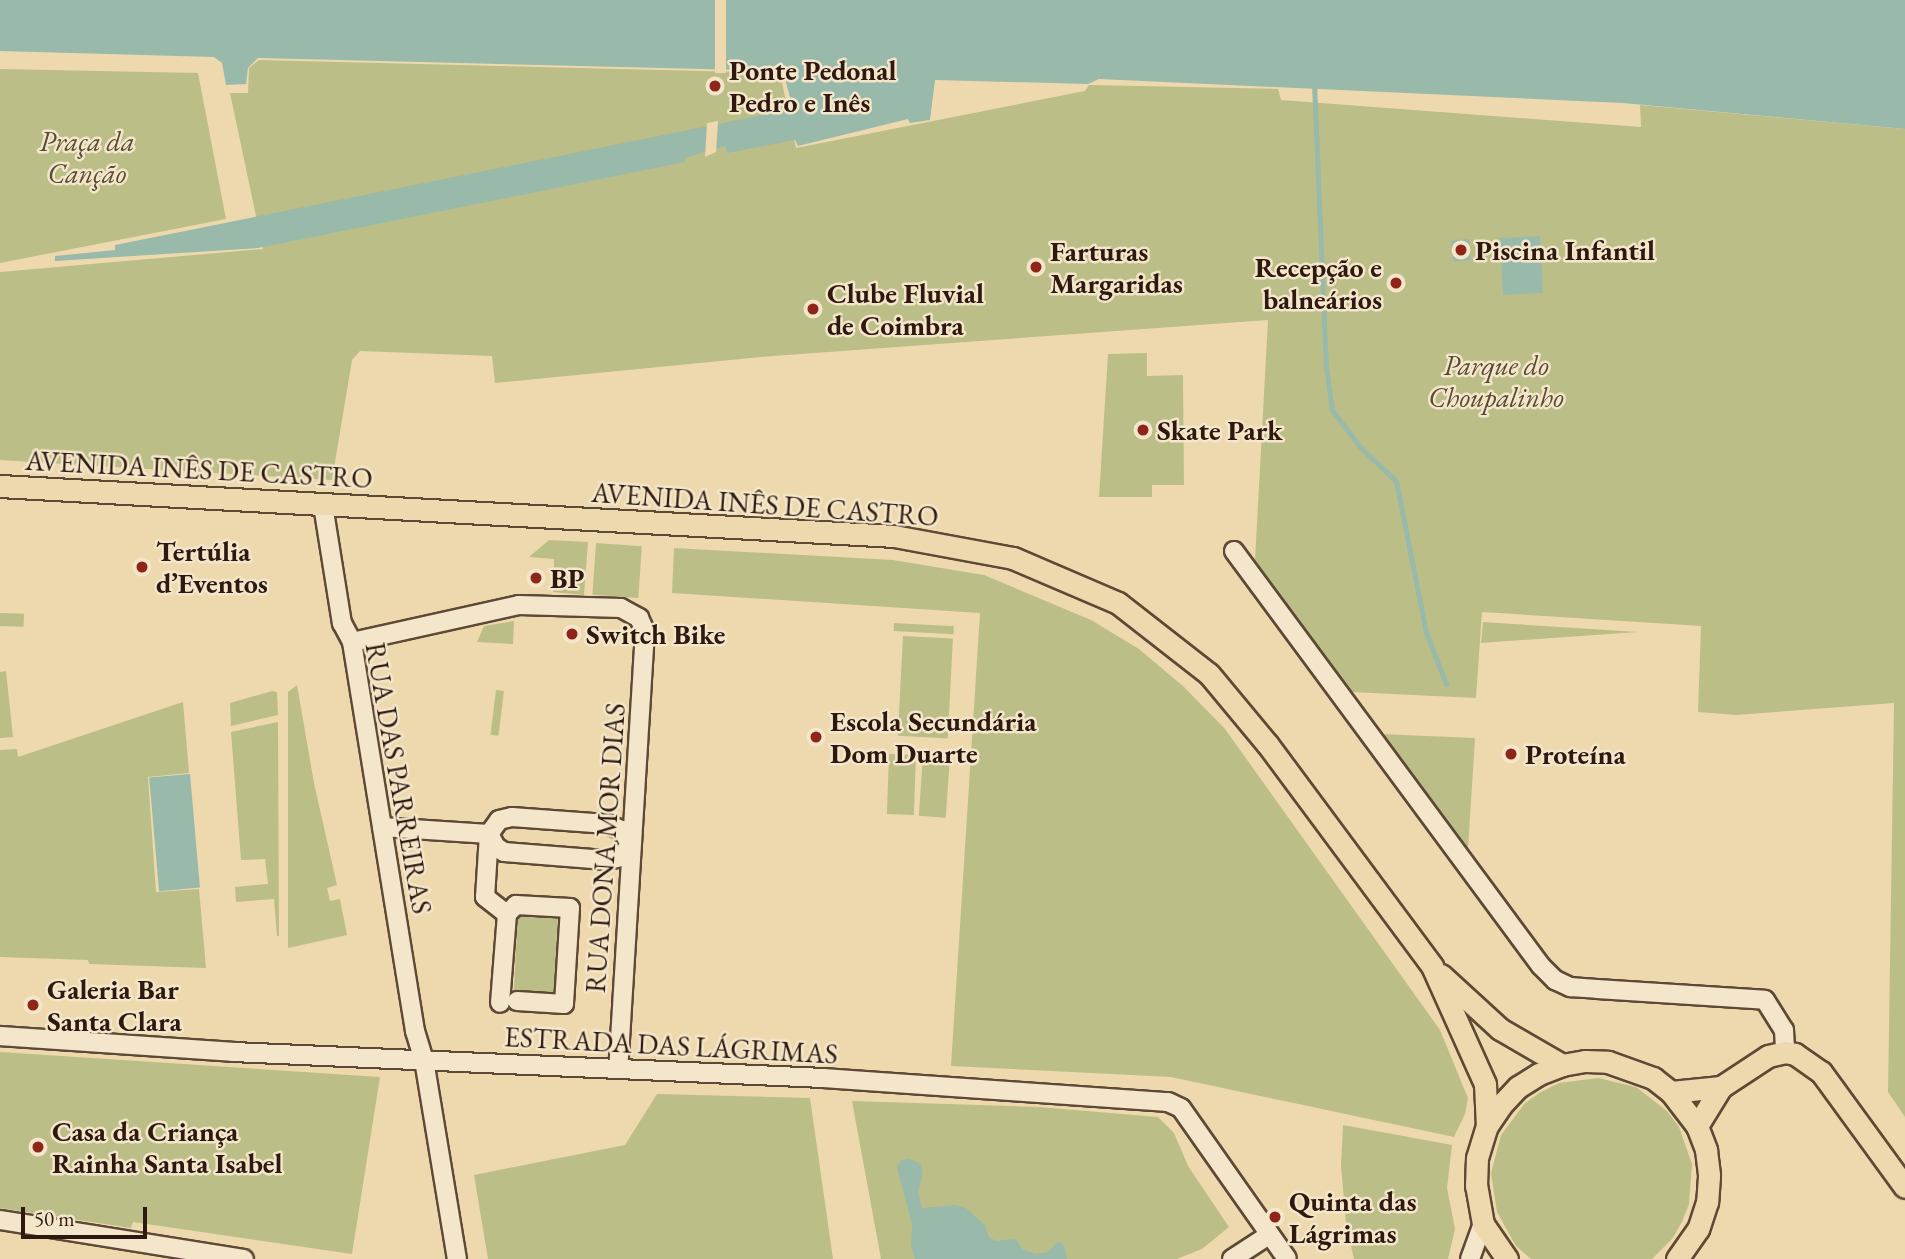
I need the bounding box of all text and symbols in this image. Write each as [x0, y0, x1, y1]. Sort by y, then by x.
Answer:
place label: Ponte Pedonal Pedro e Inês [729, 53, 896, 119]
marker: Ponte Pedonal Pedro e Inês [707, 78, 723, 94]
park label: Praça da Canção [39, 124, 135, 190]
place label: Piscina Infantil [1475, 233, 1655, 267]
place label: Farturas Margaridas [1050, 234, 1183, 300]
marker: Piscina Infantil [1453, 242, 1469, 258]
place label: Recepção e balneários [1255, 250, 1382, 316]
marker: Farturas Margaridas [1028, 259, 1044, 275]
marker: Recepção e balneários [1388, 275, 1404, 291]
place label: Clube Fluvial de Coimbra [827, 276, 984, 342]
marker: Clube Fluvial de Coimbra [805, 301, 821, 317]
park label: Parque do Choupalinho [1428, 348, 1564, 414]
place label: Skate Park [1157, 413, 1283, 447]
marker: Skate Park [1135, 422, 1151, 438]
street label: AVENIDA INÊS DE CASTRO [24, 443, 374, 495]
street label: AVENIDA INÊS DE CASTRO [590, 475, 940, 533]
place label: Tertúlia d’Eventos [156, 534, 268, 600]
marker: Tertúlia d’Eventos [134, 559, 150, 575]
place label: BP [550, 561, 585, 595]
marker: BP [528, 570, 544, 586]
place label: Switch Bike [586, 617, 725, 651]
marker: Switch Bike [564, 626, 580, 642]
street label: RUA DAS PARREIRAS [359, 640, 439, 916]
street label: RUA DONA MOR DIAS [578, 702, 632, 994]
place label: Escola Secundária Dom Duarte [830, 704, 1037, 770]
marker: Escola Secundária Dom Duarte [808, 729, 824, 745]
place label: Proteína [1525, 737, 1626, 771]
marker: Proteína [1503, 746, 1519, 762]
place label: Galeria Bar Santa Clara [47, 972, 182, 1038]
marker: Galeria Bar Santa Clara [25, 997, 41, 1013]
street label: ESTRADA DAS LÁGRIMAS [503, 1019, 839, 1071]
place label: Casa da Criança Rainha Santa Isabel [52, 1114, 282, 1180]
marker: Casa da Criança Rainha Santa Isabel [30, 1139, 46, 1155]
place label: Quinta das Lágrimas [1289, 1184, 1417, 1250]
scale bar [24, 1192, 150, 1236]
text: 50 m [34, 1205, 75, 1232]
marker: Quinta das Lágrimas [1267, 1209, 1283, 1225]

